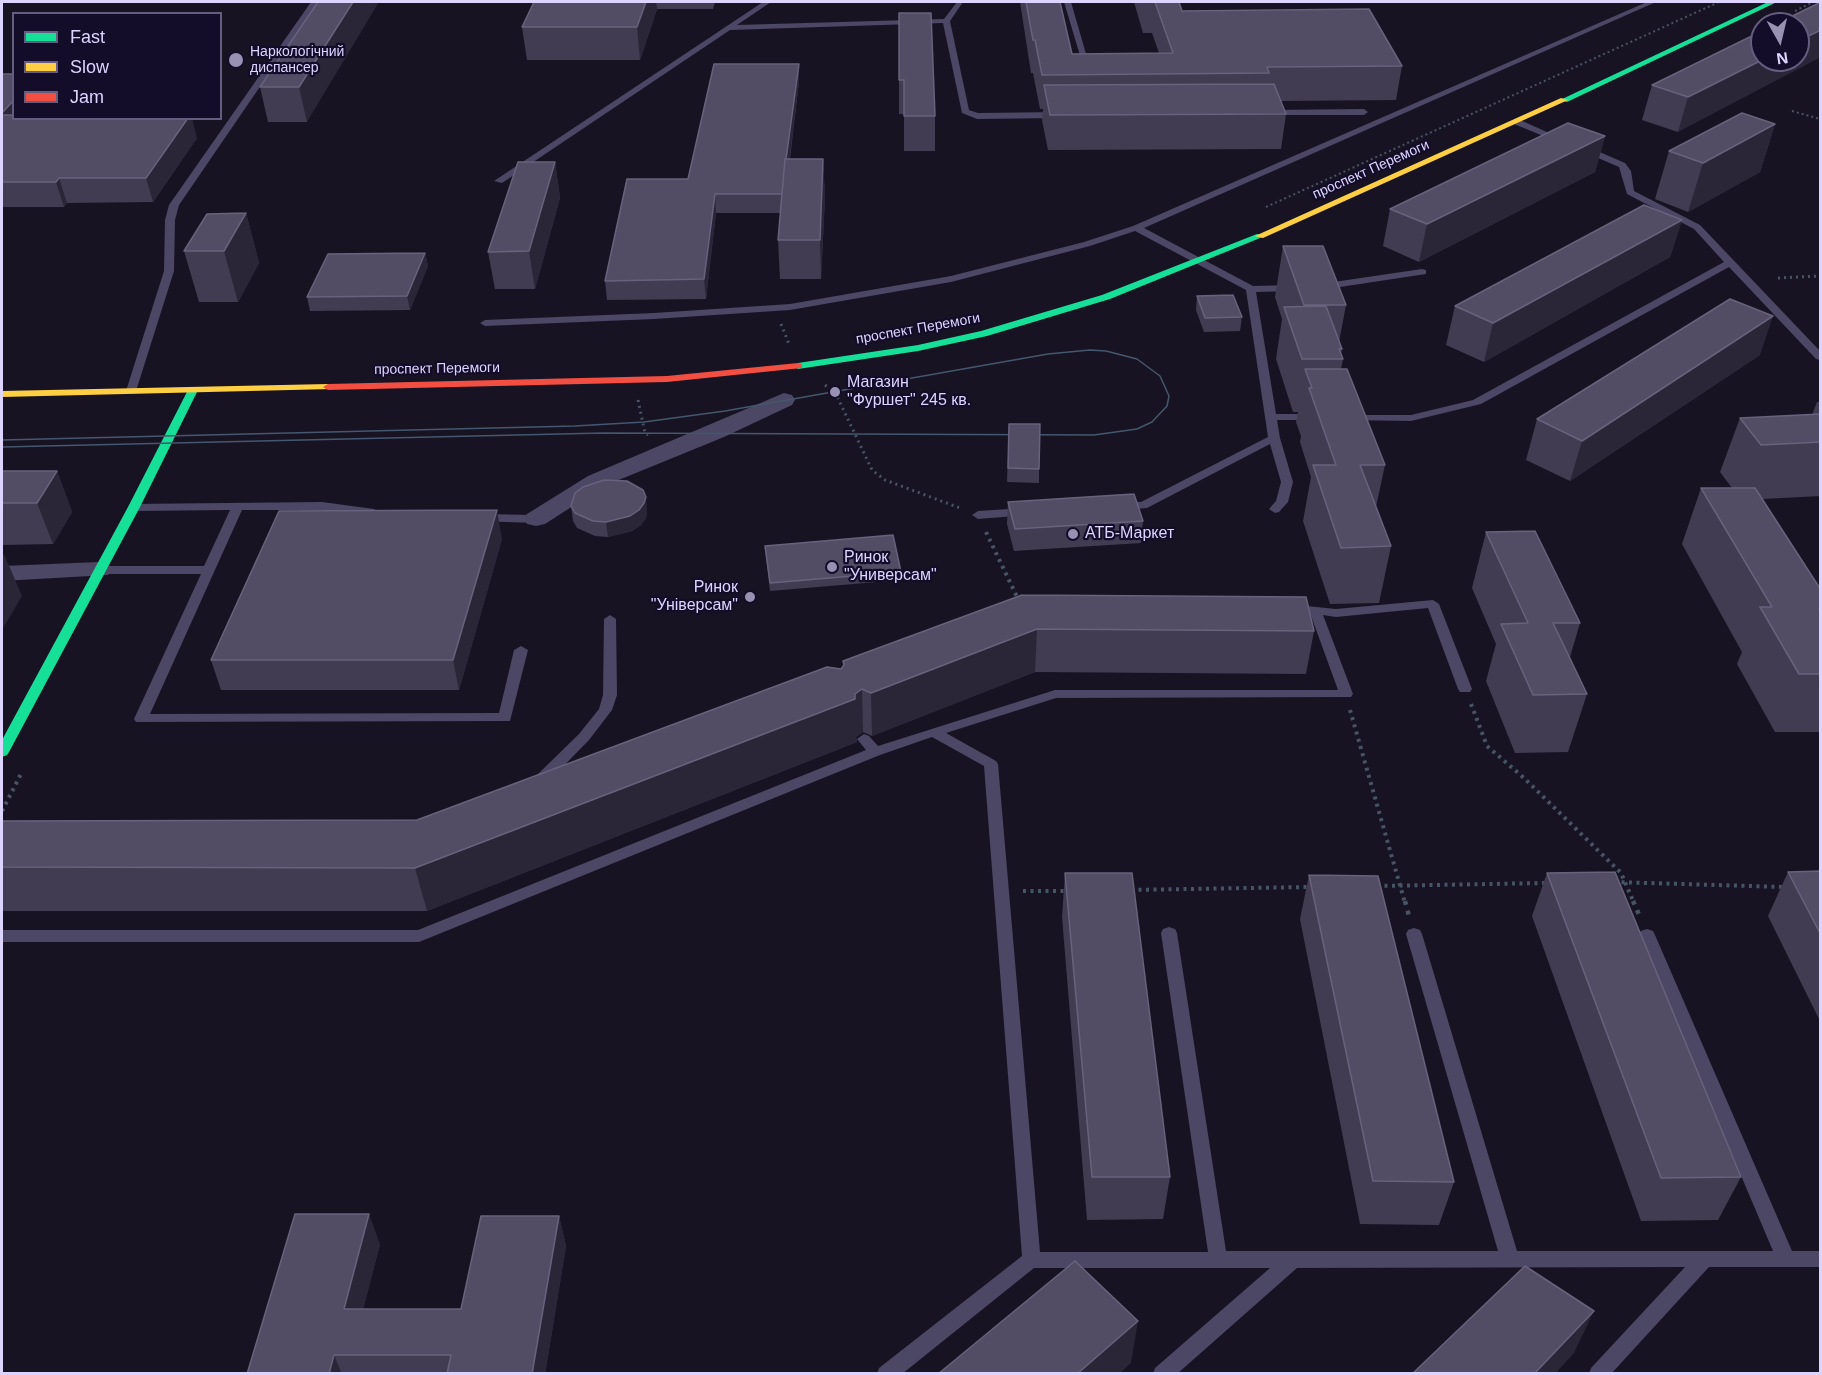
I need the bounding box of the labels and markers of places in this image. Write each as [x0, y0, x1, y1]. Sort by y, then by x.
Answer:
place label: Наркологічний диспансер [250, 44, 344, 76]
marker: Наркологічний диспансер [227, 51, 245, 69]
place label: Магазин "Фуршет" 245 кв. [847, 373, 971, 411]
marker: Магазин "Фуршет" 245 кв. [828, 385, 842, 399]
place label: АТБ-Маркет [1085, 524, 1174, 544]
marker: АТБ-Маркет [1066, 527, 1080, 541]
place label: Ринок "Универсам" [844, 548, 937, 586]
marker: Ринок "Универсам" [825, 560, 839, 574]
place label: Ринок "Універсам" [651, 578, 738, 616]
marker: Ринок "Універсам" [743, 590, 757, 604]

